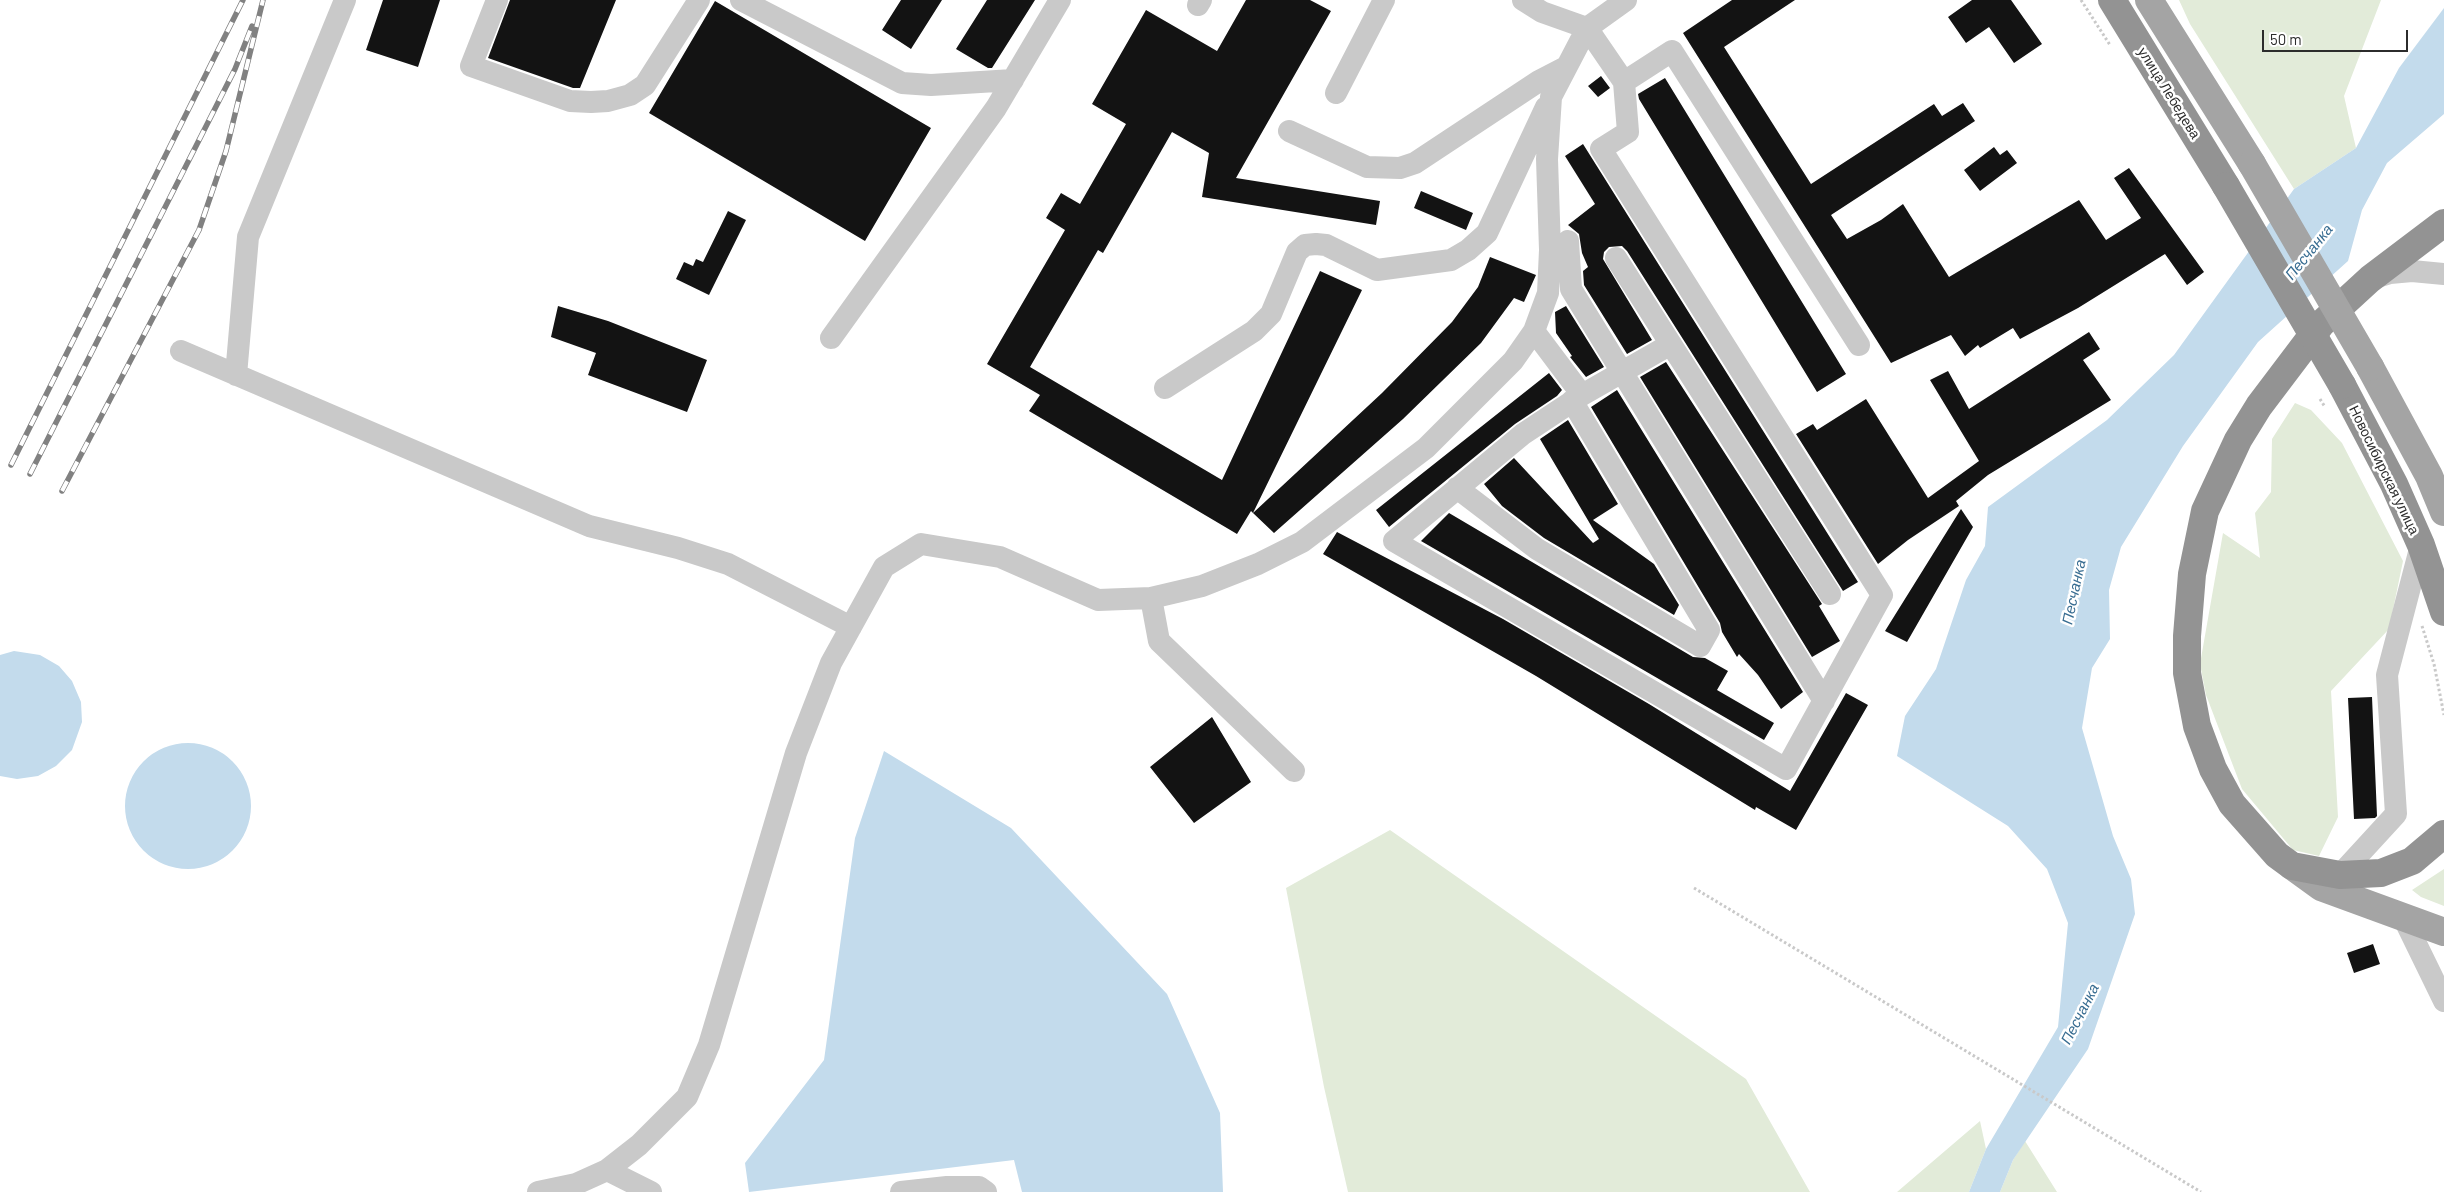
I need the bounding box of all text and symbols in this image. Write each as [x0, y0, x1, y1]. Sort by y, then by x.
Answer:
scale bar [2264, 20, 2410, 52]
text: 50 m [2270, 30, 2302, 48]
street label: улица Лебедева [2134, 44, 2204, 142]
water label: Песчанка [2281, 221, 2337, 283]
street label: Новосибирская улица [2345, 403, 2423, 537]
water label: Песчанка [2058, 558, 2090, 626]
water label: Песчанка [2057, 981, 2103, 1047]

